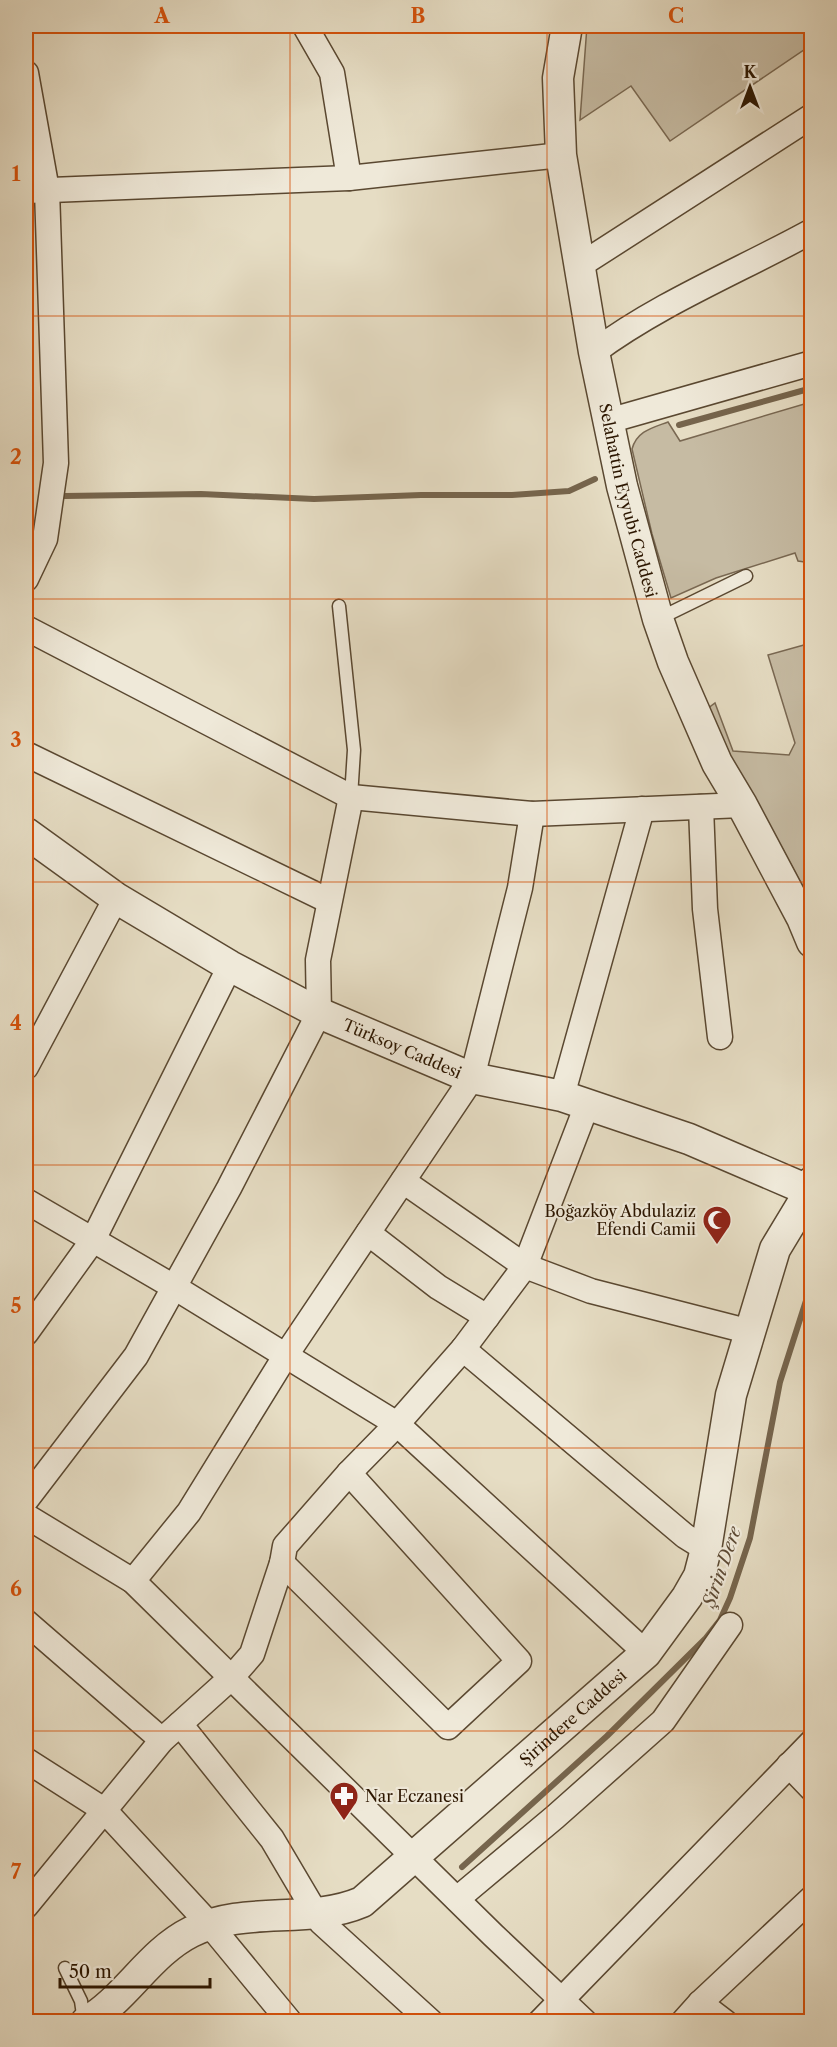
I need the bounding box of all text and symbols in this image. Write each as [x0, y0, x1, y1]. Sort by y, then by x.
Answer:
text: A [153, 4, 170, 28]
text: B [411, 4, 426, 28]
text: C [668, 4, 684, 28]
north arrow [720, 57, 780, 117]
text: K [744, 62, 758, 82]
text: 1 [12, 162, 21, 186]
street label: Selahattin Eyyubi Caddesi [595, 402, 662, 600]
text: 2 [10, 445, 22, 469]
text: 3 [10, 728, 22, 752]
text: 4 [10, 1011, 22, 1035]
street label: Türksoy Caddesi [340, 1014, 465, 1083]
place label: Boğazköy Abdulaziz Efendi Camii [544, 1201, 696, 1239]
mosque icon: Boğazköy Abdulaziz Efendi Camii [701, 1204, 733, 1246]
text: 5 [10, 1294, 22, 1318]
water label: Şirin Dere [698, 1522, 747, 1611]
text: 6 [10, 1577, 22, 1601]
street label: Şirindere Caddesi [515, 1665, 630, 1769]
pharmacy icon: Nar Eczanesi [328, 1780, 360, 1822]
place label: Nar Eczanesi [365, 1786, 464, 1806]
text: 7 [11, 1860, 22, 1884]
scale bar [60, 1951, 210, 1989]
text: 50 m [69, 1961, 112, 1983]

